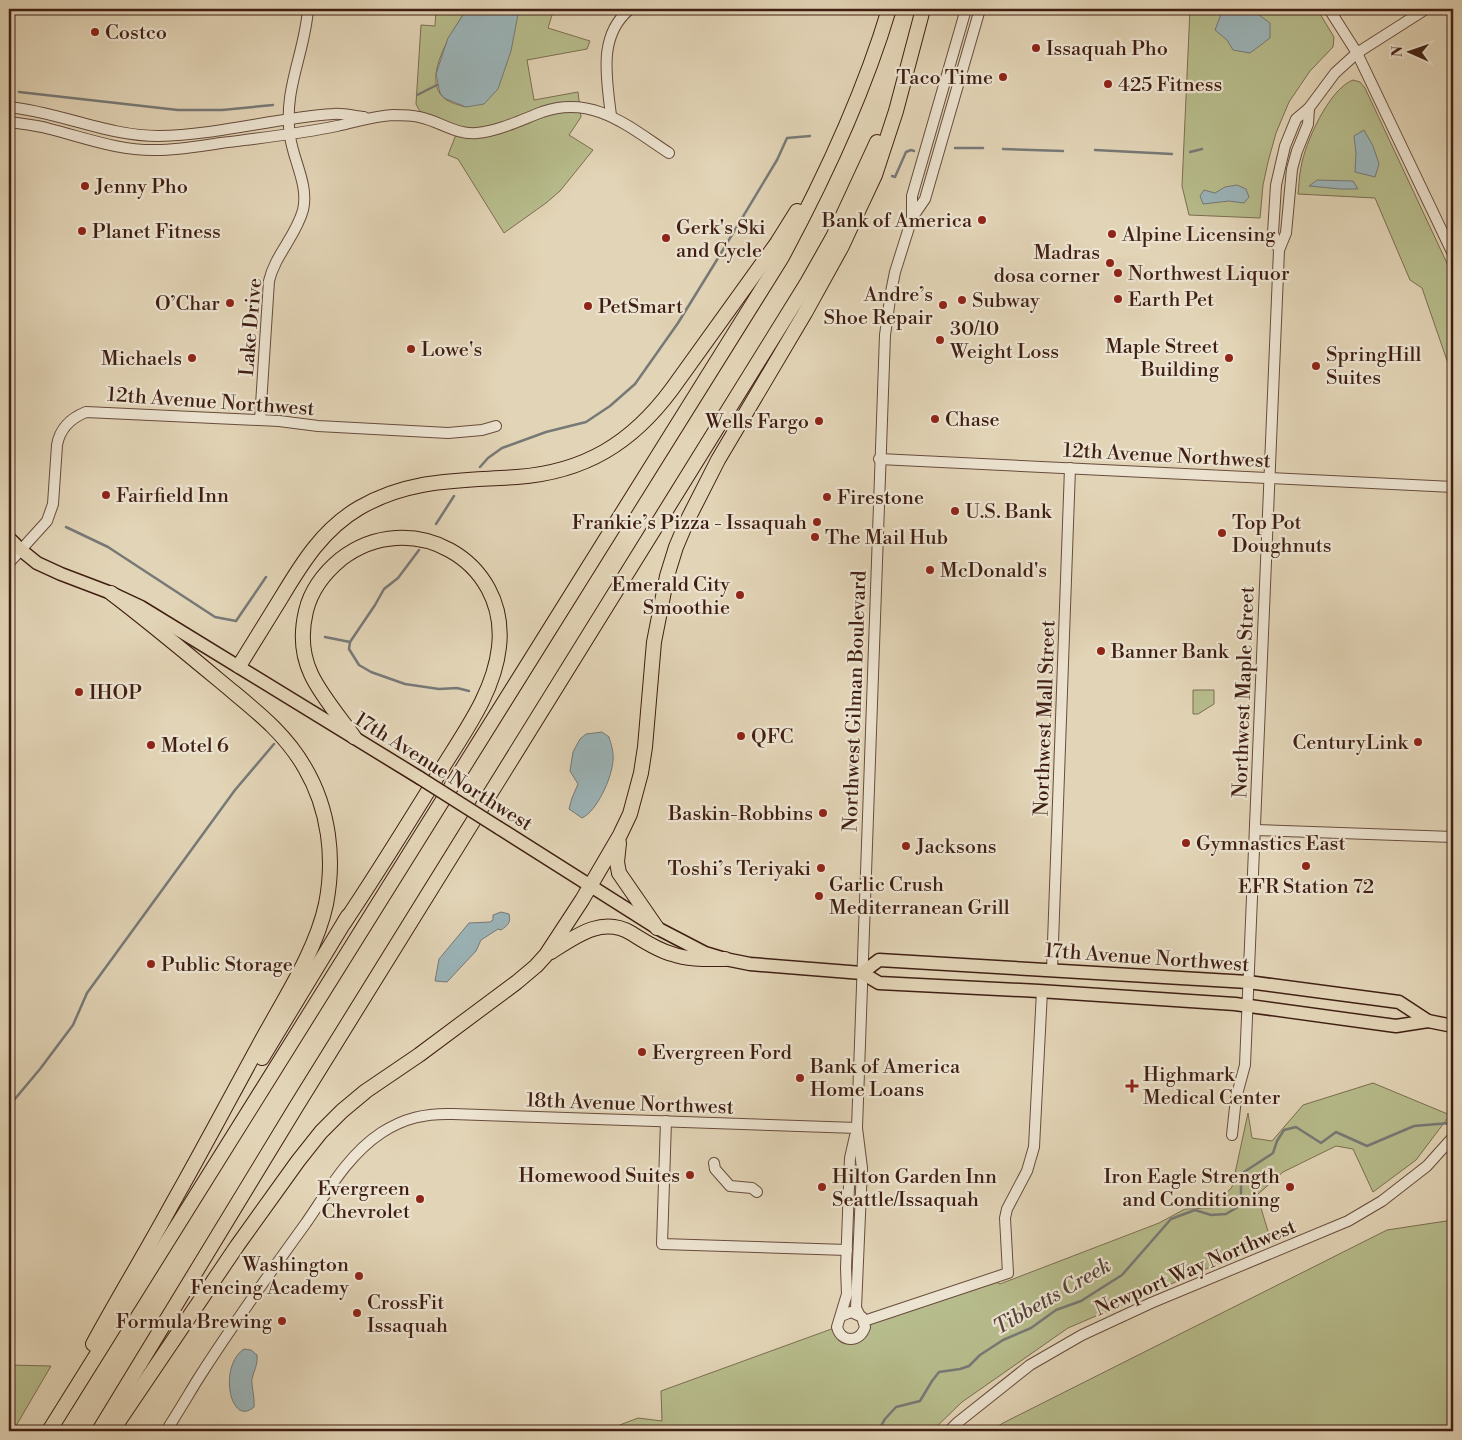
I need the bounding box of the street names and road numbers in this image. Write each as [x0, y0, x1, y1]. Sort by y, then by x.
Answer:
street label: Lake Drive [235, 277, 268, 377]
street label: 12th Avenue Northwest [106, 383, 315, 422]
street label: 12th Avenue Northwest [1063, 439, 1271, 474]
street label: Northwest Gilman Boulevard [838, 569, 873, 832]
street label: Northwest Maple Street [1228, 586, 1261, 798]
street label: Northwest Mall Street [1030, 620, 1061, 817]
street label: 17th Avenue Northwest [350, 707, 537, 837]
street label: 17th Avenue Northwest [1044, 939, 1250, 978]
street label: 18th Avenue Northwest [526, 1088, 734, 1121]
street label: Newport Way Northwest [1091, 1215, 1300, 1322]

